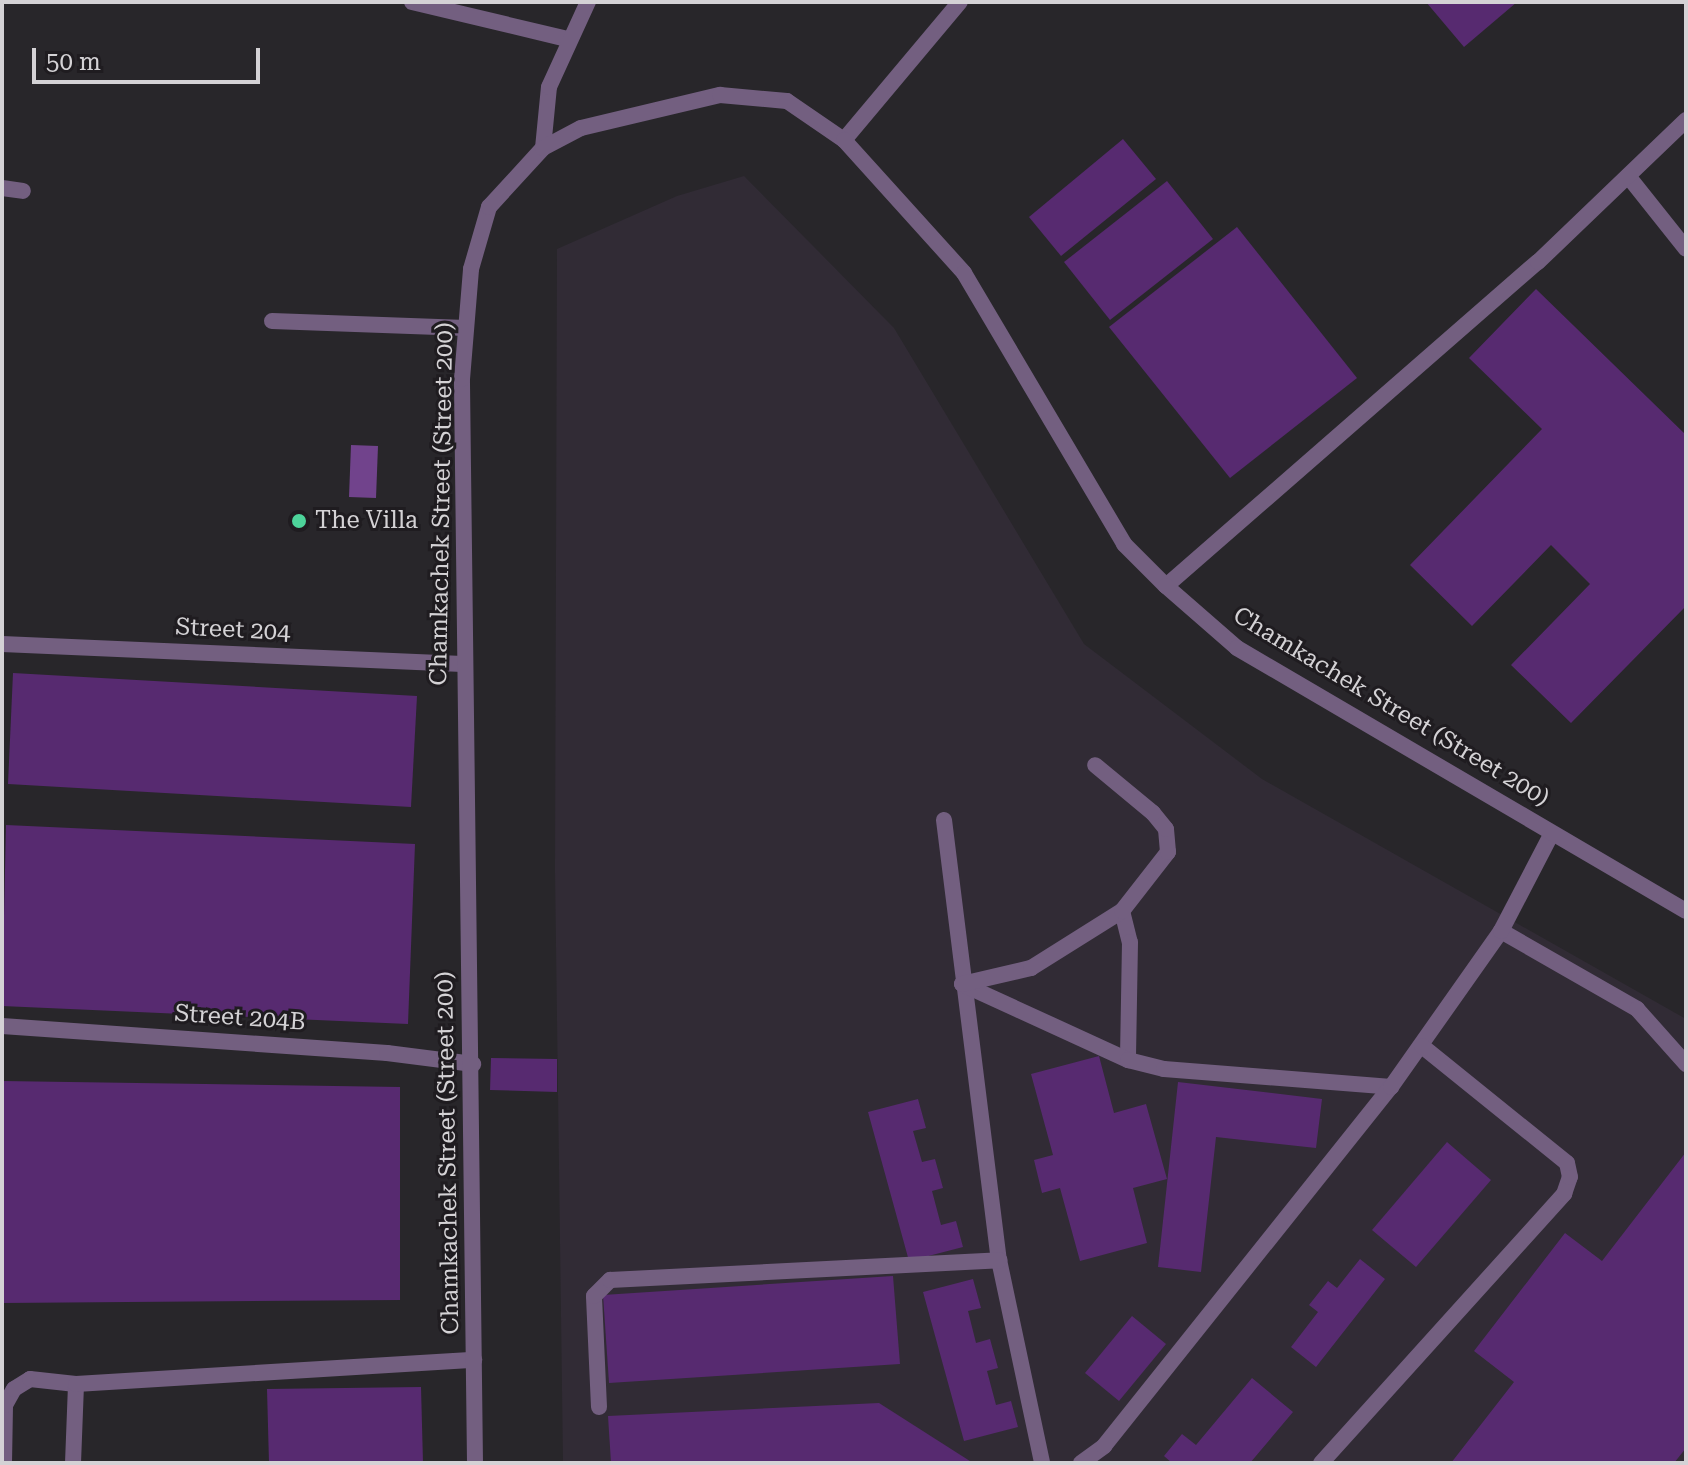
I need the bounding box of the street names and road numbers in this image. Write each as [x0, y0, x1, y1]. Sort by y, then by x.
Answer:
street label: Chamkachek Street (Street 200) [424, 322, 460, 686]
street label: Chamkachek Street (Street 200) [1228, 601, 1554, 813]
street label: Street 204 [175, 613, 291, 647]
street label: Chamkachek Street (Street 200) [430, 971, 466, 1335]
street label: Street 204B [174, 999, 306, 1037]

